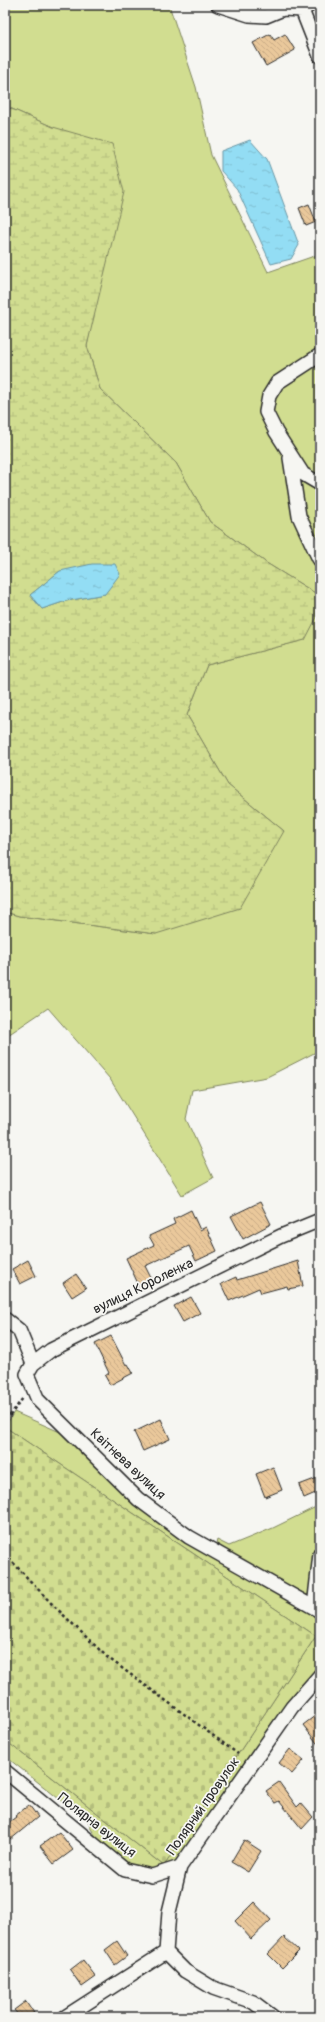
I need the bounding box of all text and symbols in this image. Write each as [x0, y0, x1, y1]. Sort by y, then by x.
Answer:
street label: вулиця Короленка [90, 1254, 196, 1318]
street label: Квітнева вулиця [87, 1425, 169, 1503]
street label: Полярний провулок [163, 1754, 243, 1858]
street label: Полярна вулиця [54, 1789, 140, 1861]

